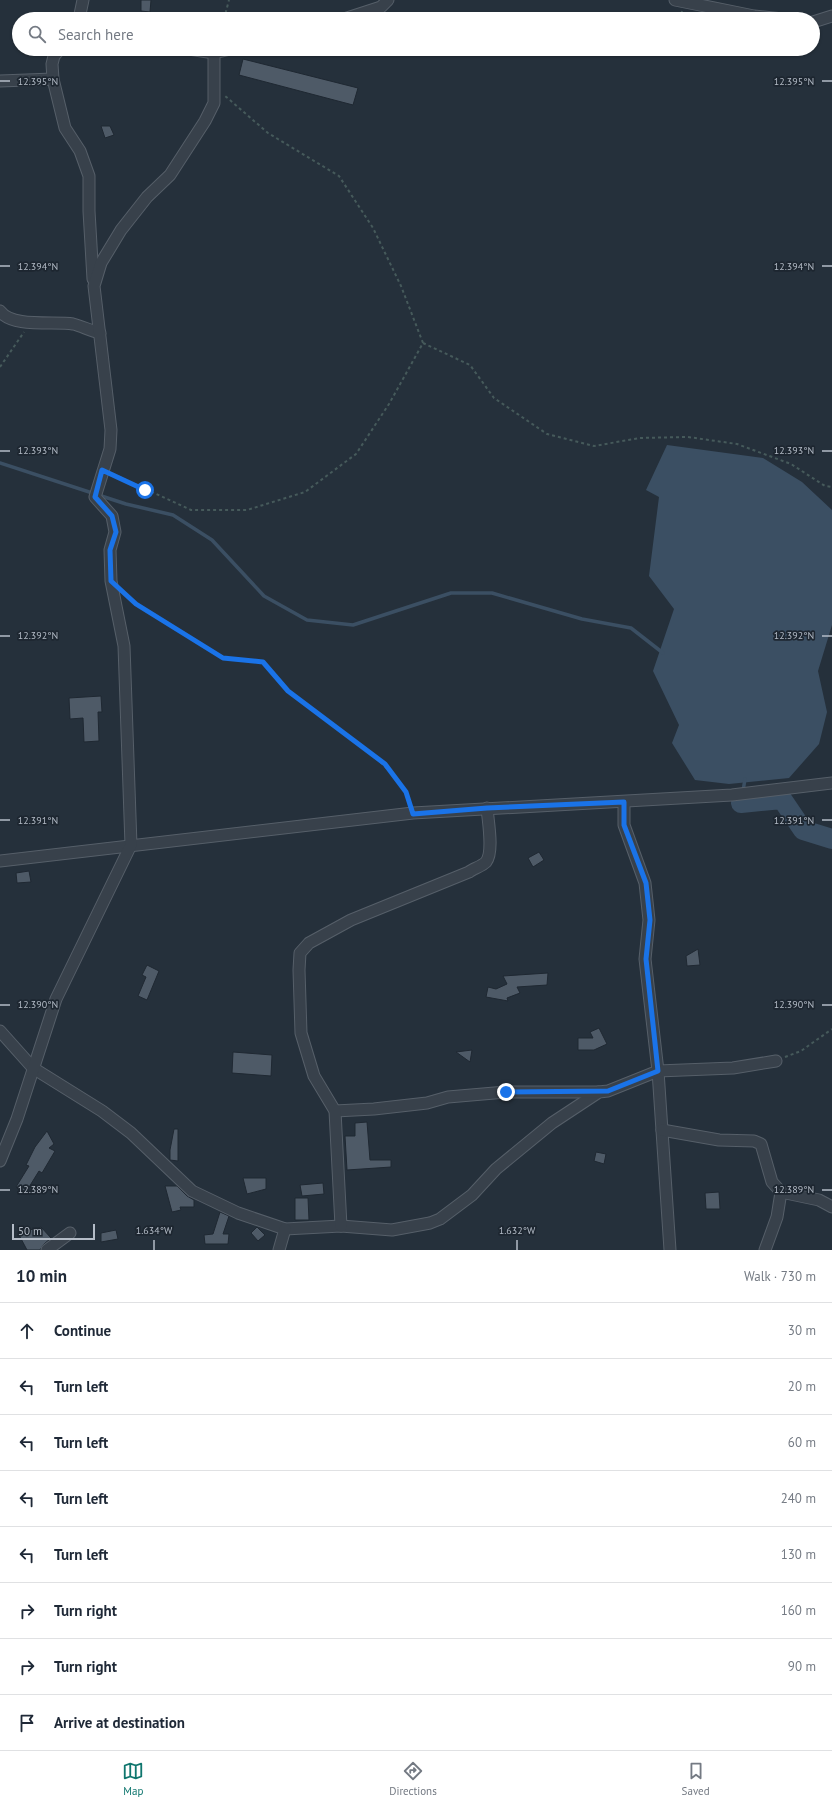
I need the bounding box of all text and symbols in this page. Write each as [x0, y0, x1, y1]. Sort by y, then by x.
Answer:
search box [12, 12, 820, 56]
icon: search [26, 23, 48, 45]
text: Search here [58, 25, 134, 44]
text: 12.395°N [18, 75, 58, 88]
text: 12.395°N [774, 75, 814, 88]
text: 12.394°N [18, 260, 58, 273]
text: 12.394°N [774, 260, 814, 273]
text: 12.393°N [18, 444, 58, 457]
text: 12.393°N [774, 444, 814, 457]
route start [136, 481, 154, 499]
text: 12.392°N [18, 629, 58, 642]
text: 12.392°N [774, 629, 814, 642]
text: 12.391°N [18, 814, 58, 827]
text: 12.391°N [774, 814, 814, 827]
text: 12.390°N [18, 998, 58, 1011]
text: 12.390°N [774, 998, 814, 1011]
route end [497, 1083, 515, 1101]
text: 12.389°N [18, 1183, 58, 1196]
text: 12.389°N [774, 1183, 814, 1196]
scale bar [12, 1222, 95, 1241]
text: 50 m [18, 1224, 42, 1238]
text: 1.634°W [136, 1224, 173, 1237]
text: 1.632°W [499, 1224, 536, 1237]
text: 10 min [16, 1265, 67, 1287]
text: Walk · 730 m [744, 1268, 816, 1285]
icon: ahead [16, 1320, 38, 1342]
text: Continue [54, 1321, 111, 1340]
text: 30 m [788, 1322, 816, 1339]
icon: left [16, 1376, 38, 1398]
text: Turn left [54, 1377, 108, 1396]
text: 20 m [788, 1378, 816, 1395]
icon: left [16, 1432, 38, 1454]
text: Turn left [54, 1433, 108, 1452]
text: 60 m [788, 1434, 816, 1451]
icon: left [16, 1488, 38, 1510]
text: Turn left [54, 1489, 108, 1508]
text: 240 m [781, 1490, 816, 1507]
icon: left [16, 1544, 38, 1566]
text: Turn left [54, 1545, 108, 1564]
text: 130 m [781, 1546, 816, 1563]
icon: right [16, 1600, 38, 1622]
text: Turn right [54, 1601, 117, 1620]
text: 160 m [781, 1602, 816, 1619]
icon: right [16, 1656, 38, 1678]
text: Turn right [54, 1657, 117, 1676]
text: 90 m [788, 1658, 816, 1675]
icon: arrive [16, 1712, 38, 1734]
text: Arrive at destination [54, 1713, 185, 1732]
tab: Map [122, 1760, 144, 1798]
tab: Directions [389, 1760, 437, 1798]
tab: Saved [682, 1760, 710, 1798]

